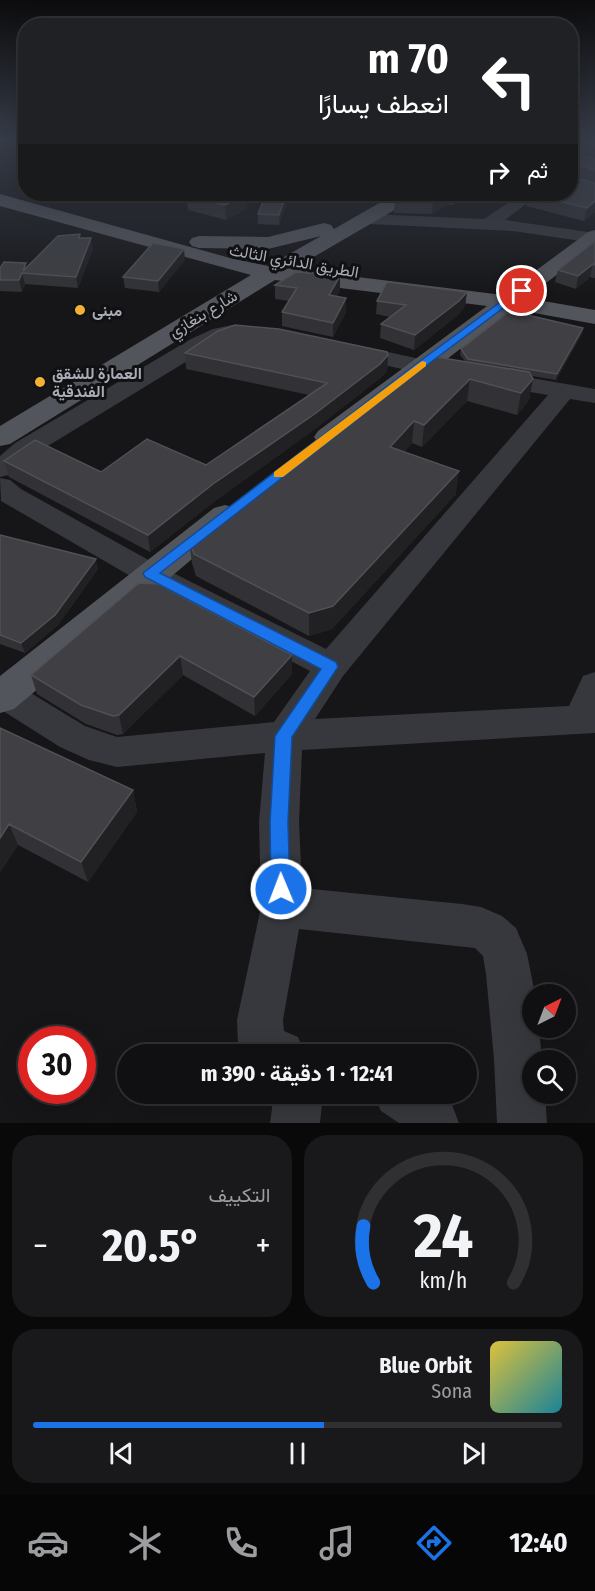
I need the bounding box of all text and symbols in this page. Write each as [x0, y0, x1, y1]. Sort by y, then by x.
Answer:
text: 70 m [368, 34, 449, 84]
icon: left [470, 42, 548, 120]
text: انعطف يسارًا [318, 88, 449, 120]
icon: right [482, 156, 515, 189]
text: ثم [527, 157, 548, 184]
street label: الطريق الدائري الثالث [227, 240, 360, 286]
pin [496, 265, 547, 316]
icon: arrive [505, 274, 538, 307]
street label: شارع بنغازي [165, 286, 243, 345]
place label: مبنى [92, 301, 122, 320]
marker: مبنى [73, 303, 87, 317]
place label: العمارة للشقق الفندقية [52, 364, 142, 401]
marker: العمارة للشقق الفندقية [33, 375, 47, 389]
position arrow [249, 857, 313, 921]
north arrow [522, 984, 576, 1038]
map controls [522, 984, 576, 1104]
speed limit sign: 30 [18, 1026, 96, 1104]
button: search [522, 1050, 576, 1104]
text: 12:41 · 1 دقيقة · 390 m [201, 1060, 393, 1087]
text: التكييف [208, 1183, 271, 1207]
text: 24 [412, 1199, 473, 1274]
text: 20.5° [102, 1219, 201, 1273]
text: − [33, 1226, 48, 1266]
text: + [255, 1226, 270, 1266]
text: km/h [419, 1268, 467, 1294]
text: Blue Orbit [379, 1352, 472, 1379]
text: Sona [431, 1379, 472, 1403]
icon: previous [105, 1437, 138, 1470]
icon: pause [281, 1437, 314, 1470]
icon: next [457, 1437, 490, 1470]
icon: car [27, 1522, 69, 1564]
icon: climate [124, 1522, 166, 1564]
icon: phone [220, 1522, 262, 1564]
icon: music [316, 1522, 358, 1564]
icon: directions [413, 1522, 455, 1564]
text: 12:40 [509, 1527, 568, 1559]

